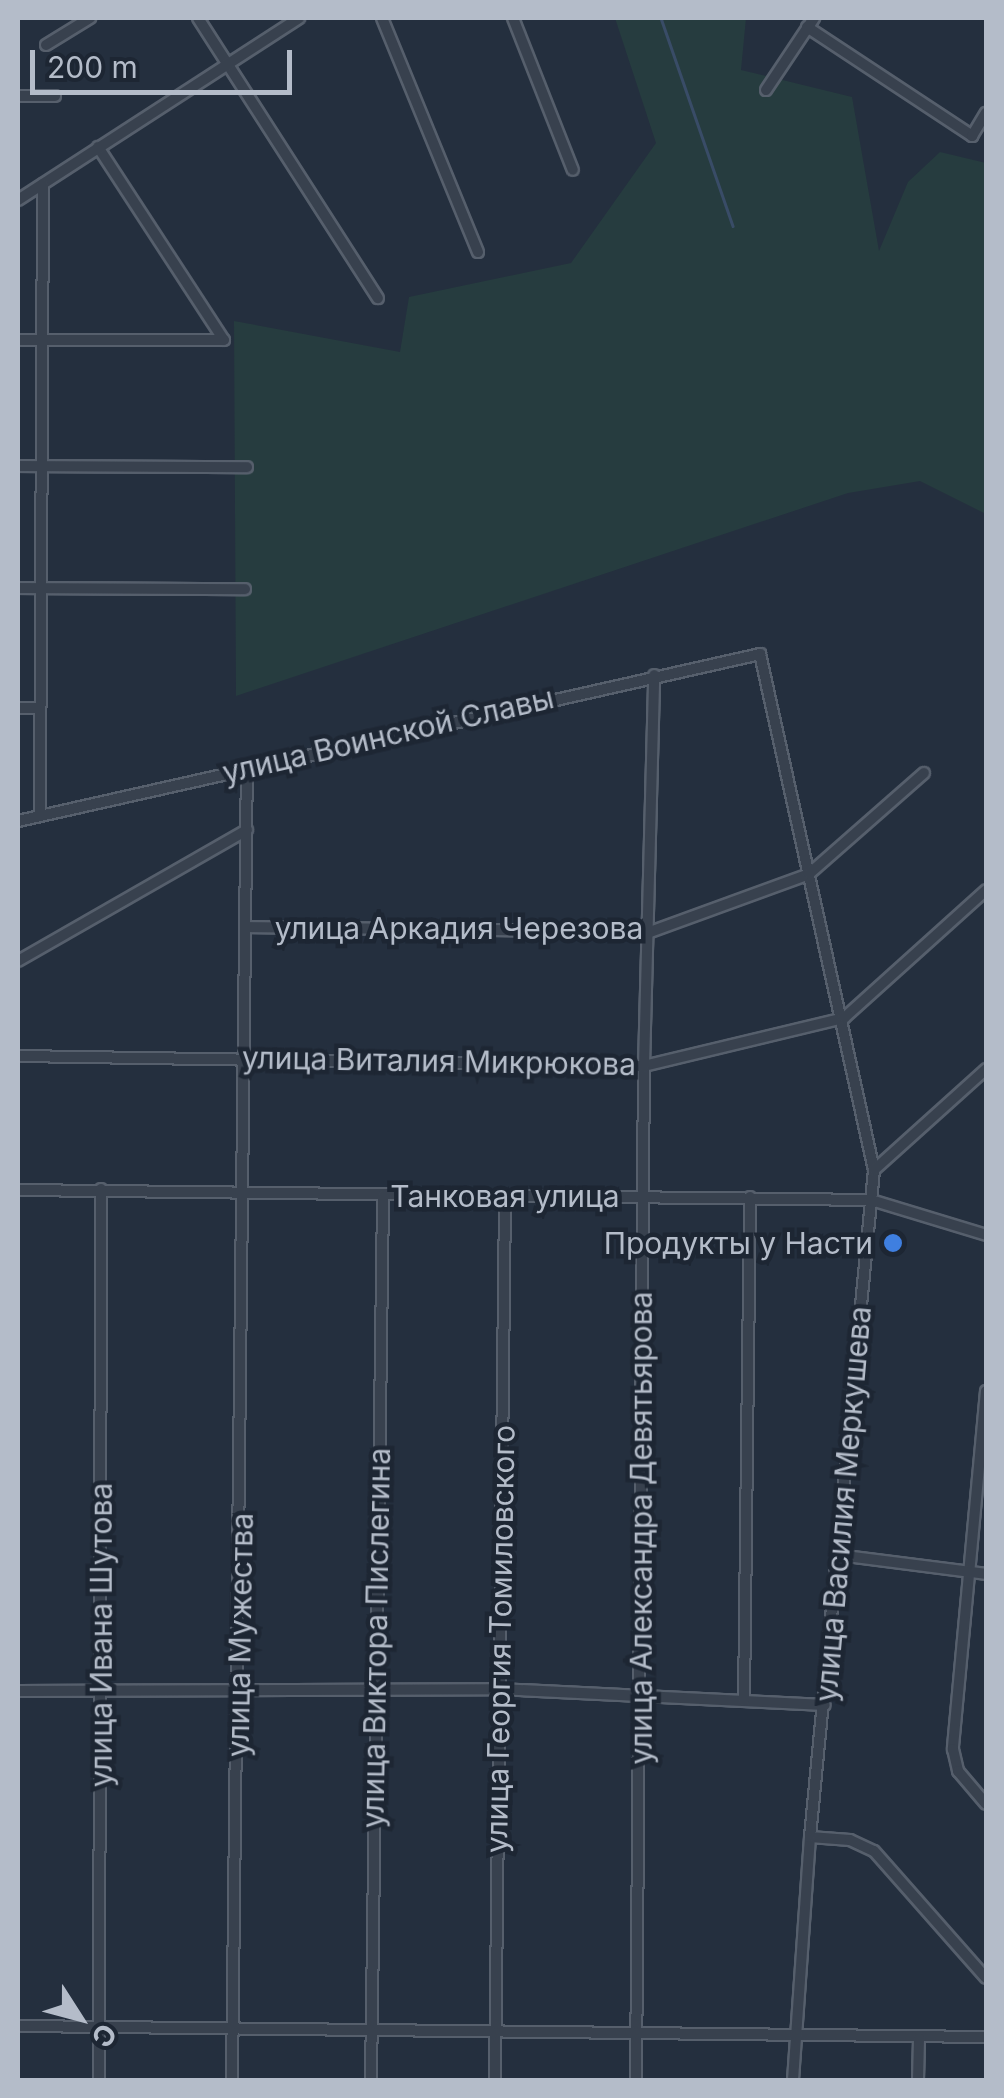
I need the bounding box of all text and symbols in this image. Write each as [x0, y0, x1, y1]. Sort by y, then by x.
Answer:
scale bar [35, 30, 298, 92]
text: 200 m [47, 49, 138, 85]
street label: улица Воинской Славы [219, 679, 557, 791]
street label: улица Аркадия Черезова [275, 910, 643, 946]
street label: улица Виталия Микрюкова [242, 1040, 636, 1082]
street label: Танковая улица [390, 1178, 620, 1214]
place label: Продукты у Насти [604, 1225, 873, 1261]
marker: Продукты у Насти [882, 1232, 904, 1254]
street label: улица Александра Девятьярова [623, 1291, 659, 1765]
street label: улица Василия Меркушева [808, 1305, 878, 1703]
street label: улица Георгия Томиловского [478, 1425, 522, 1853]
street label: улица Виктора Пислегина [355, 1447, 397, 1829]
street label: улица Ивана Шутова [83, 1483, 119, 1787]
street label: улица Мужества [220, 1513, 260, 1757]
north arrow [30, 1968, 130, 2068]
text: С [84, 2017, 124, 2054]

